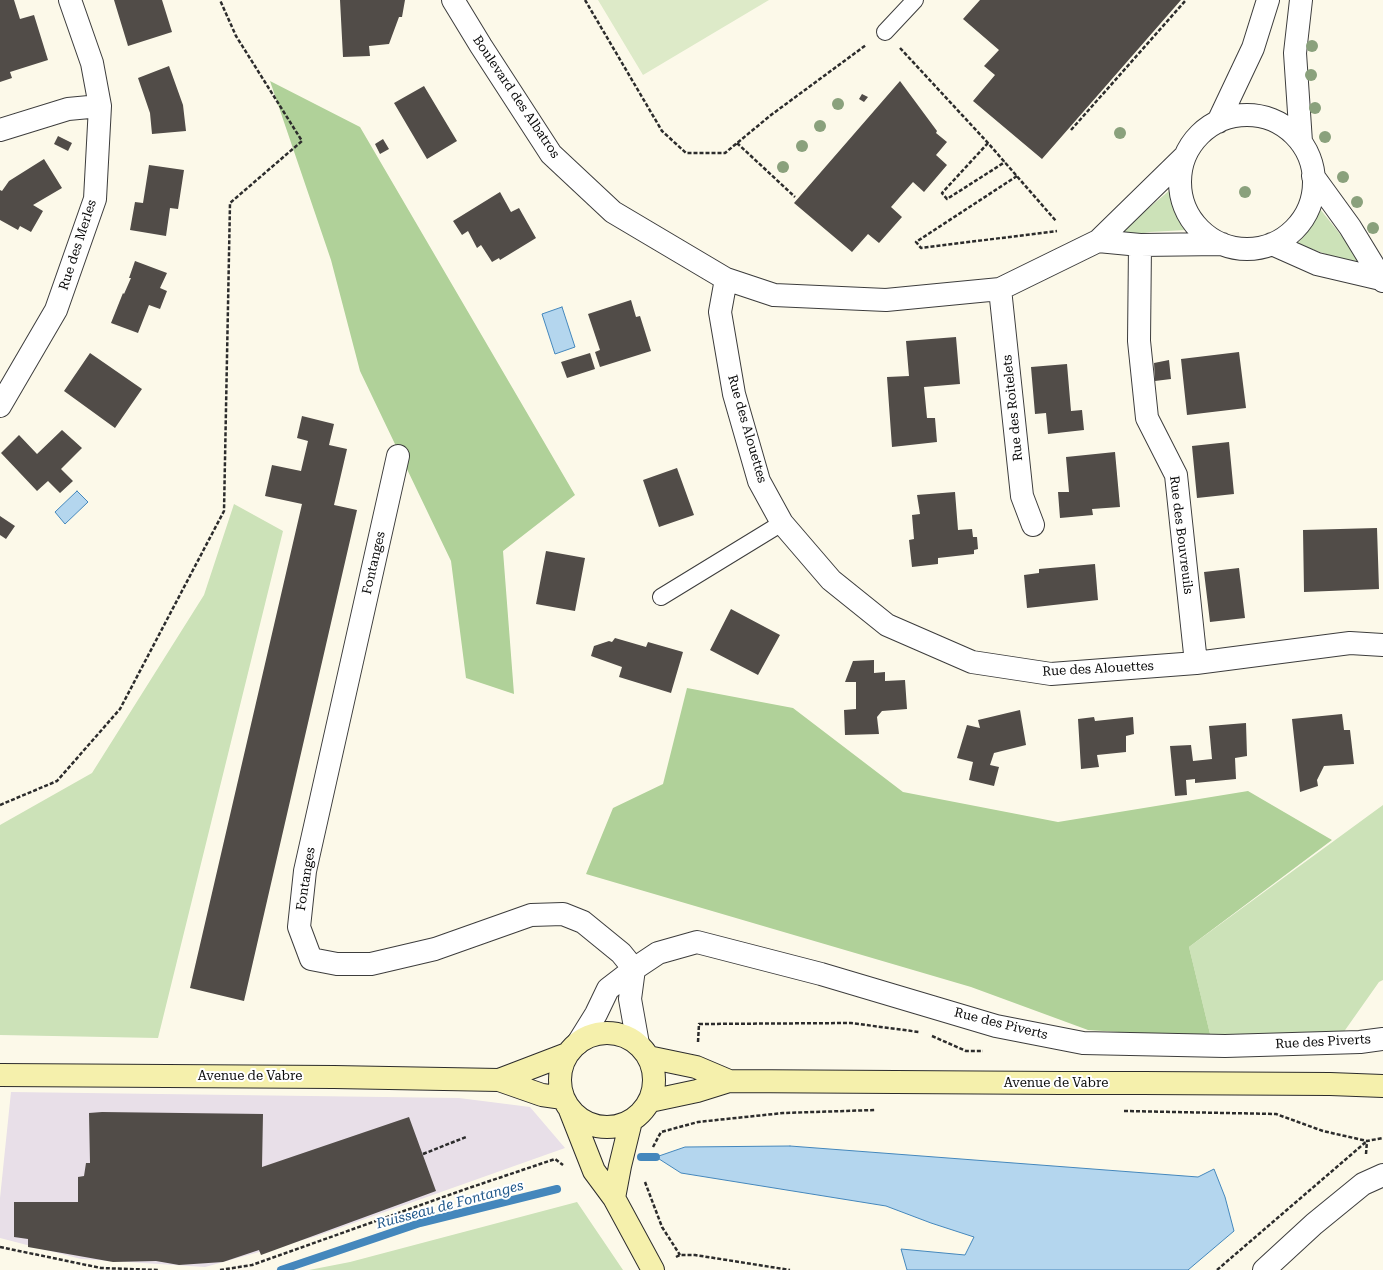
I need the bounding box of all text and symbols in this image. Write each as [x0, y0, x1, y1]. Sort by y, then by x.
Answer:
street label: Boulevard des Albatros [469, 33, 563, 161]
street label: Rue des Merles [56, 198, 100, 292]
street label: Rue des Roitelets [1000, 354, 1026, 462]
street label: Rue des Alouettes [724, 373, 770, 485]
street label: Rue des Bouvreuils [1166, 475, 1196, 595]
street label: Fontanges [359, 530, 389, 596]
street label: Rue des Alouettes [1042, 658, 1154, 680]
street label: Fontanges [293, 846, 319, 912]
street label: Rue des Piverts [953, 1005, 1049, 1043]
street label: Rue des Piverts [1275, 1032, 1371, 1052]
street label: Avenue de Vabre [198, 1068, 302, 1084]
street label: Avenue de Vabre [1004, 1075, 1108, 1091]
water label: Ruisseau de Fontanges [375, 1177, 525, 1233]

